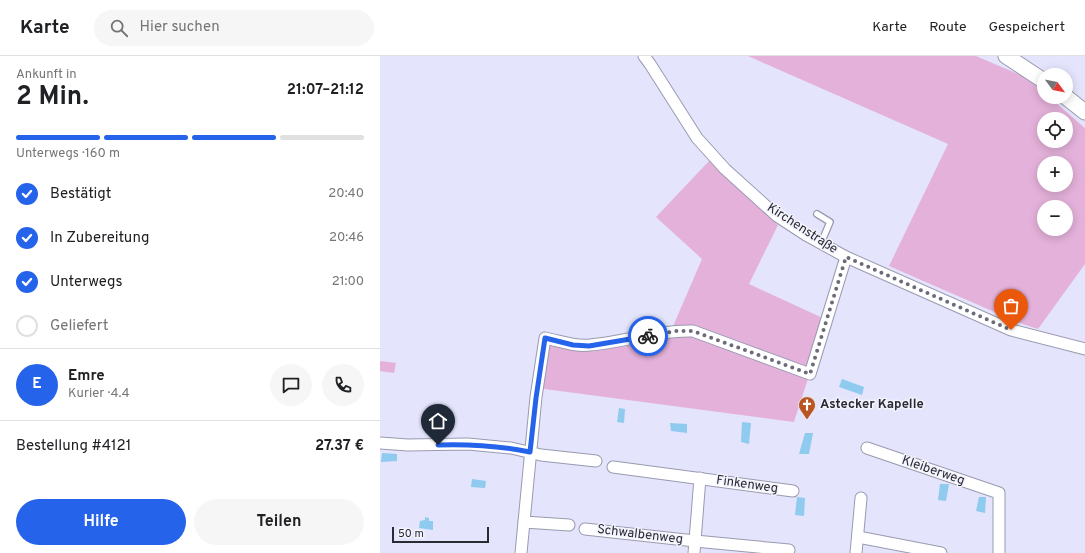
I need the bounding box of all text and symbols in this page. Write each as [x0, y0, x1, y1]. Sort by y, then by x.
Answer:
search box [94, 10, 374, 46]
text: Karte [20, 16, 70, 40]
icon: search [108, 17, 130, 39]
text: Hier suchen [140, 18, 220, 37]
text: Karte [872, 19, 907, 36]
text: Route [929, 19, 966, 36]
text: Gespeichert [988, 19, 1065, 36]
text: Ankunft in [16, 67, 77, 83]
north arrow [1037, 68, 1073, 104]
map controls [1037, 68, 1073, 236]
text: 2 Min. [16, 81, 89, 114]
text: 21:07–21:12 [287, 81, 364, 100]
button: locate [1037, 112, 1073, 148]
text: Unterwegs · 160 m [16, 146, 120, 162]
button: + [1037, 156, 1073, 192]
icon: check [16, 183, 38, 205]
text: Bestätigt [50, 185, 112, 204]
text: 20:40 [328, 186, 364, 202]
street label: Kirchenstraße [764, 200, 840, 258]
button: − [1037, 200, 1073, 236]
icon: check [16, 227, 38, 249]
text: In Zubereitung [50, 229, 150, 248]
text: 20:46 [329, 230, 364, 246]
icon: check [16, 271, 38, 293]
text: Unterwegs [50, 273, 123, 292]
text: 21:00 [332, 274, 364, 290]
pin [994, 289, 1028, 330]
icon: bag [1000, 295, 1022, 317]
courier [628, 316, 668, 356]
text: Geliefert [50, 317, 108, 336]
icon: bike [637, 325, 659, 347]
button: chat [270, 364, 312, 406]
button: phone [322, 364, 364, 406]
text: Emre [68, 367, 105, 386]
text: E [32, 375, 42, 394]
text: Kurier · 4.4 [68, 386, 130, 402]
church icon: Astecker Kapelle [797, 395, 817, 420]
place label: Astecker Kapelle [820, 397, 924, 413]
pin [421, 404, 455, 445]
icon: home [427, 410, 449, 432]
text: Bestellung #4121 [16, 437, 131, 456]
text: 27.37 € [315, 437, 364, 456]
street label: Kleiberweg [899, 453, 967, 489]
street label: Finkenweg [715, 473, 779, 497]
button: Hilfe [16, 499, 186, 545]
button: Teilen [194, 499, 364, 545]
street label: Schwalbenweg [596, 522, 684, 548]
scale bar [392, 525, 489, 544]
text: 50 m [398, 527, 424, 541]

